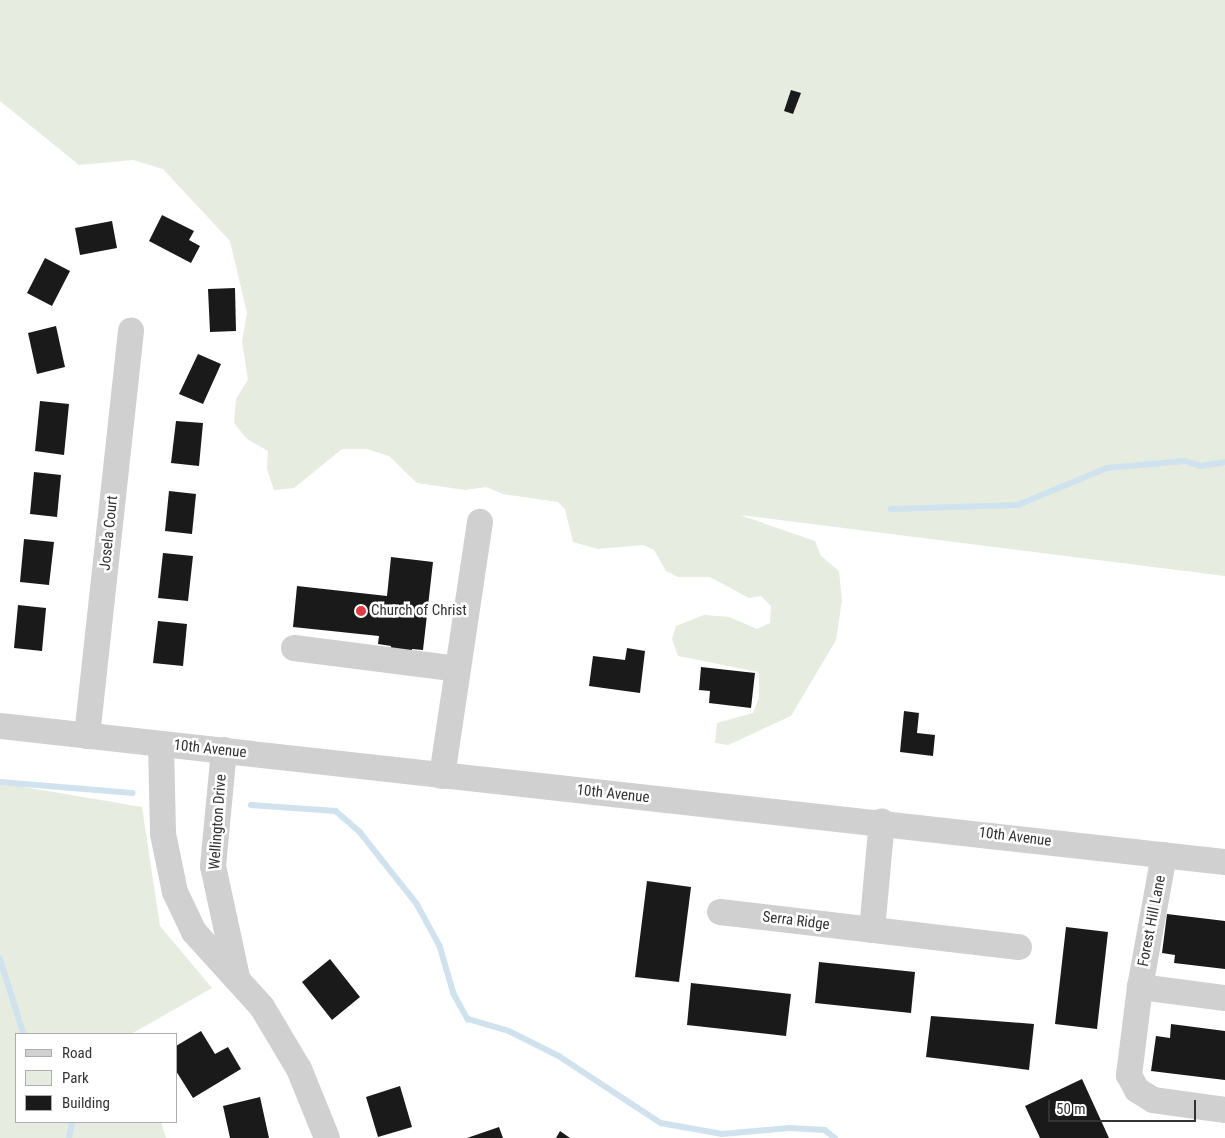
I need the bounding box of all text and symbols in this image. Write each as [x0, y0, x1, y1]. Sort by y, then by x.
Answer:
street label: Josela Court [96, 495, 122, 571]
place label: Church of Christ [371, 602, 467, 620]
marker: Church of Christ [355, 605, 367, 617]
street label: 10th Avenue [173, 736, 247, 762]
street label: Wellington Drive [206, 774, 230, 870]
street label: 10th Avenue [576, 781, 650, 807]
street label: 10th Avenue [978, 824, 1052, 850]
street label: Forest Hill Lane [1134, 874, 1170, 968]
street label: Serra Ridge [761, 908, 831, 934]
legend [15, 1033, 178, 1123]
text: Road [62, 1044, 92, 1062]
text: Park [62, 1069, 89, 1087]
scale bar [1050, 1090, 1198, 1122]
text: Building [62, 1094, 110, 1112]
text: 50 m [1056, 1100, 1086, 1118]

